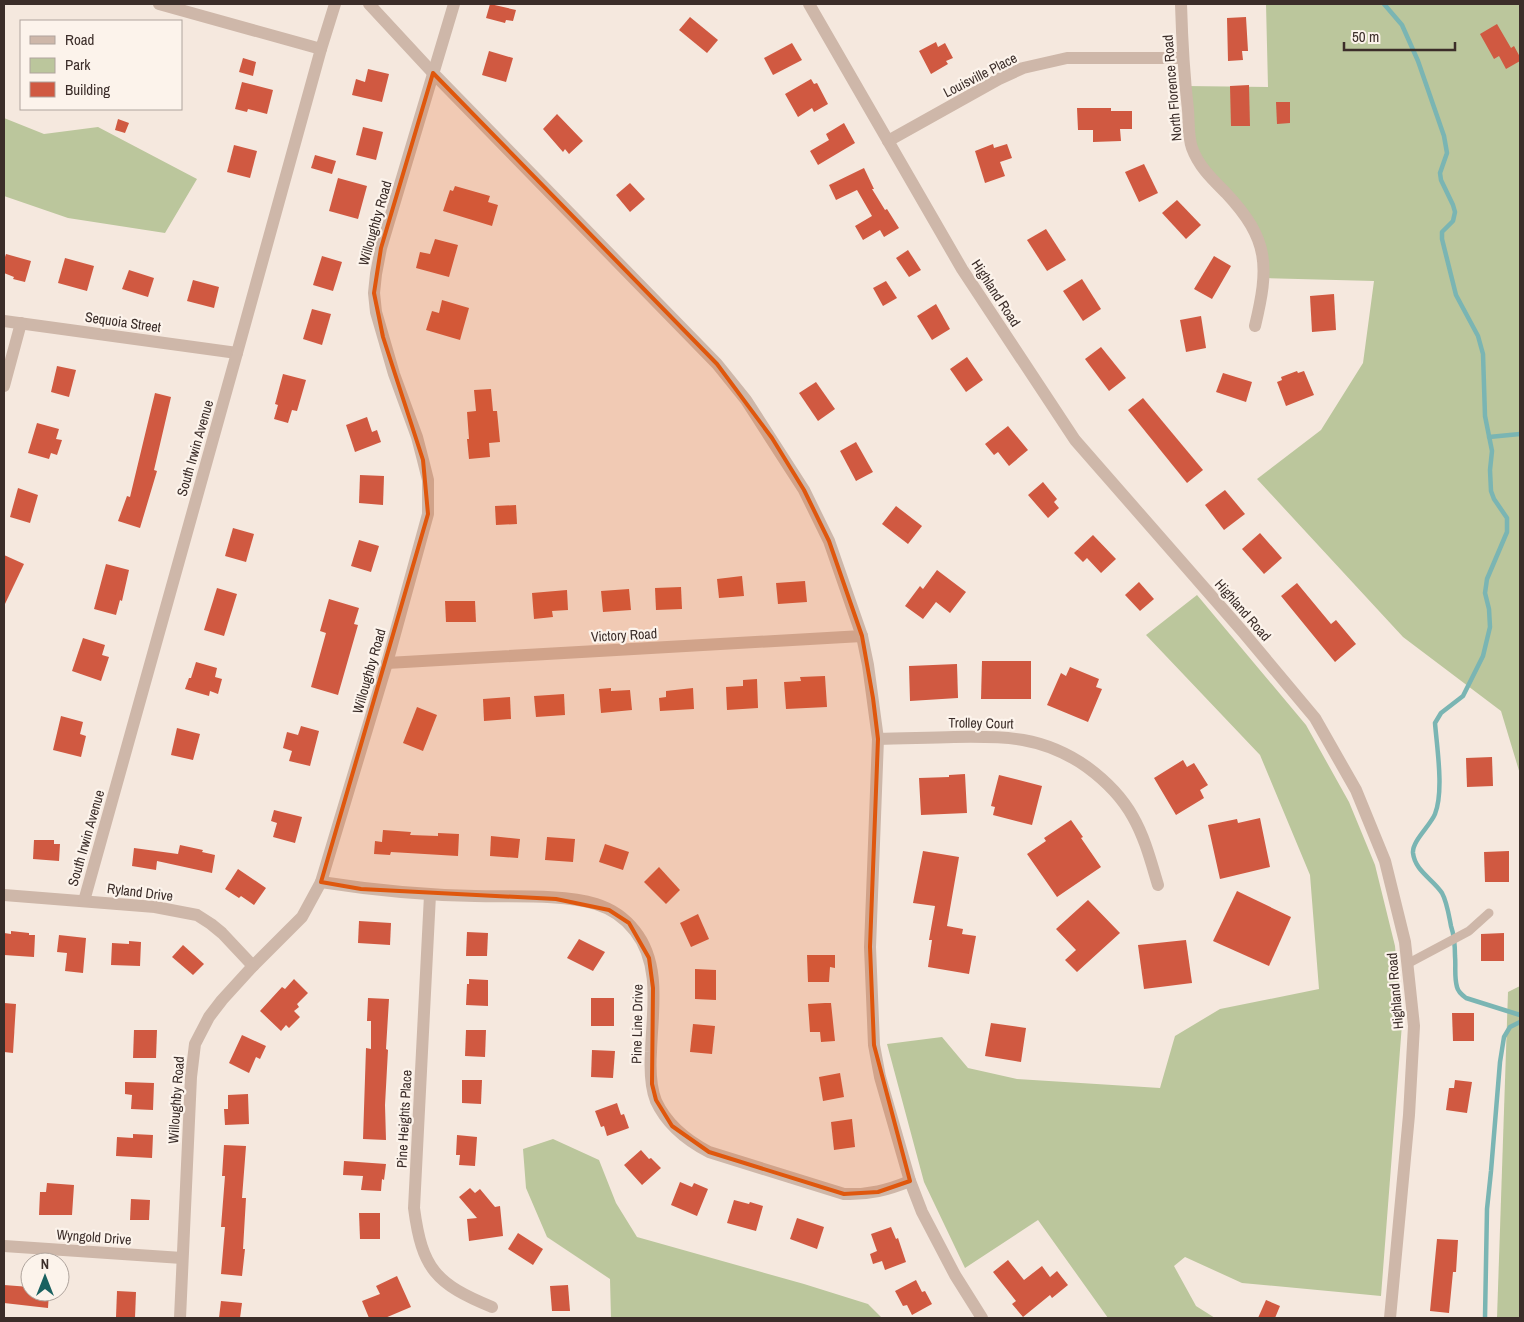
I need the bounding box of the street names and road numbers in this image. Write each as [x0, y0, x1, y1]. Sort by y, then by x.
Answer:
street label: North Florence Road [1158, 34, 1186, 142]
street label: Louisville Place [940, 49, 1020, 101]
street label: Willoughby Road [354, 179, 396, 267]
street label: Highland Road [968, 256, 1024, 330]
street label: Sequoia Street [84, 308, 162, 336]
street label: South Irwin Avenue [173, 398, 217, 498]
street label: Highland Road [1211, 575, 1275, 645]
street label: Victory Road [590, 624, 658, 646]
street label: Willoughby Road [348, 627, 390, 715]
street label: Trolley Court [948, 713, 1014, 733]
street label: South Irwin Avenue [64, 788, 108, 888]
street label: Ryland Drive [106, 879, 174, 905]
street label: Highland Road [1383, 952, 1407, 1030]
street label: Pine Line Drive [627, 984, 647, 1064]
street label: Willoughby Road [164, 1056, 188, 1144]
street label: Pine Heights Place [392, 1069, 416, 1169]
street label: Wyngold Drive [56, 1225, 132, 1249]

